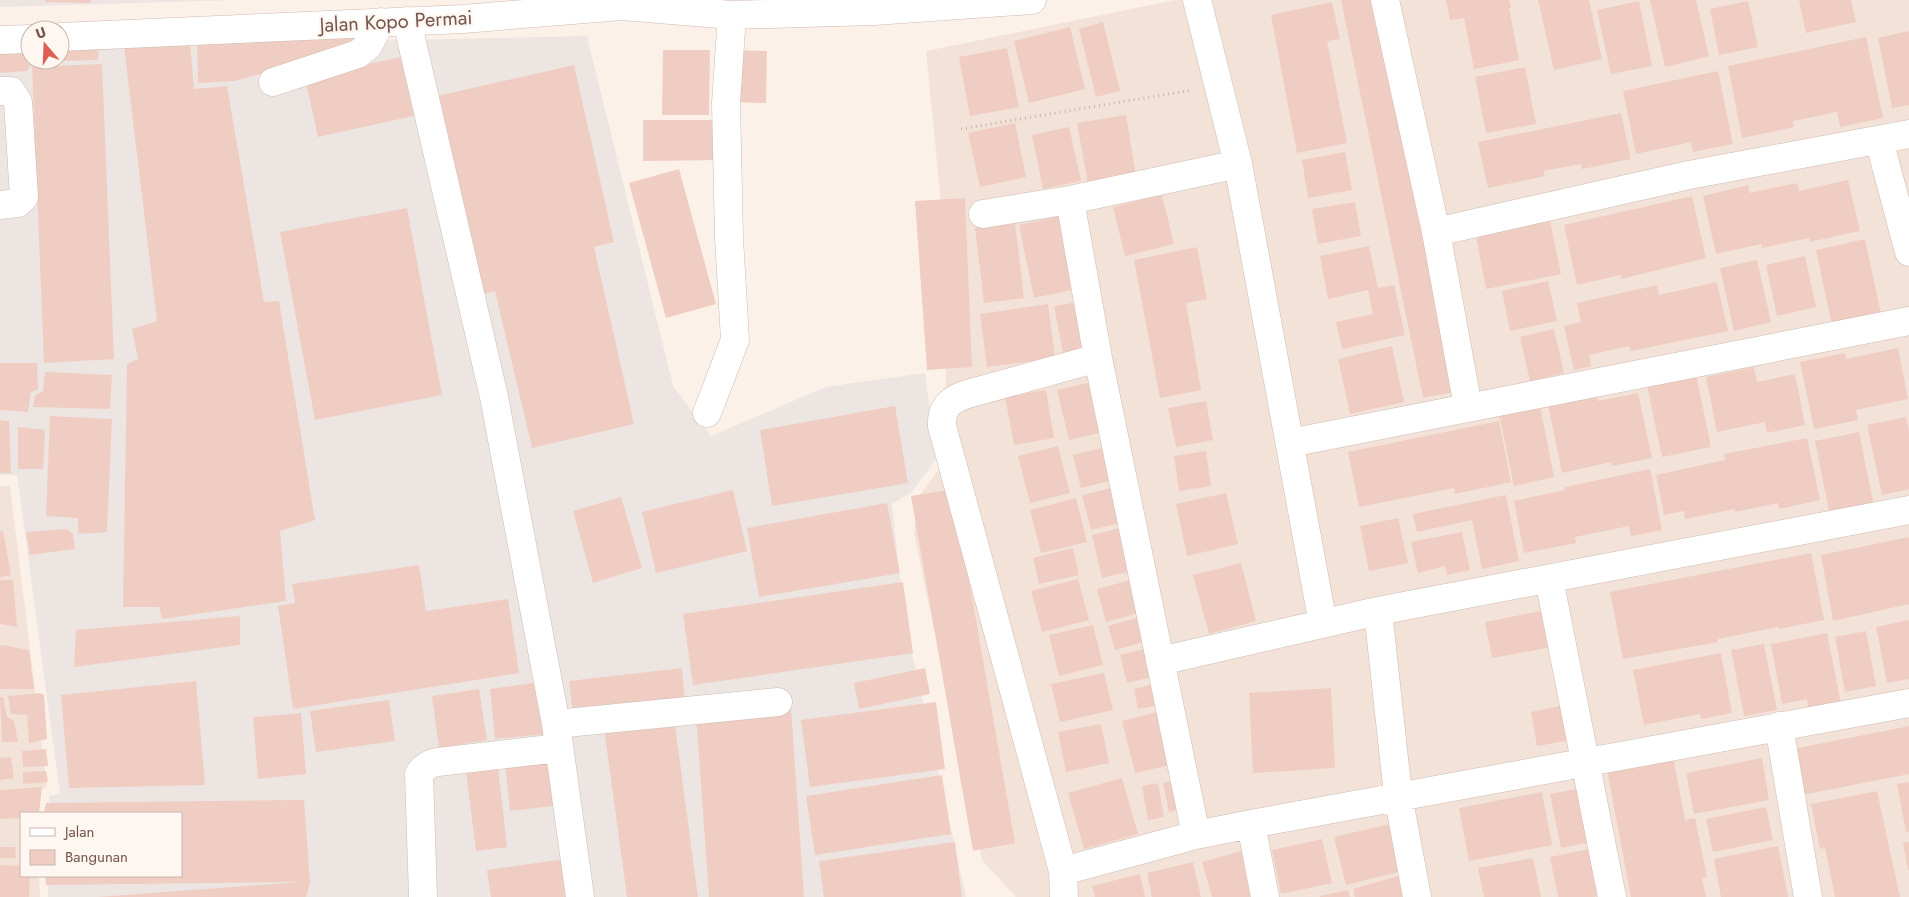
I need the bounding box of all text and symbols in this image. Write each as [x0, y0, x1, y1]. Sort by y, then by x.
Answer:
street label: Jalan Kopo Permai [316, 3, 473, 40]
north arrow [20, 20, 70, 70]
text: U [33, 22, 49, 44]
legend [20, 812, 182, 877]
text: Jalan [63, 821, 94, 843]
text: Bangunan [65, 846, 128, 868]

